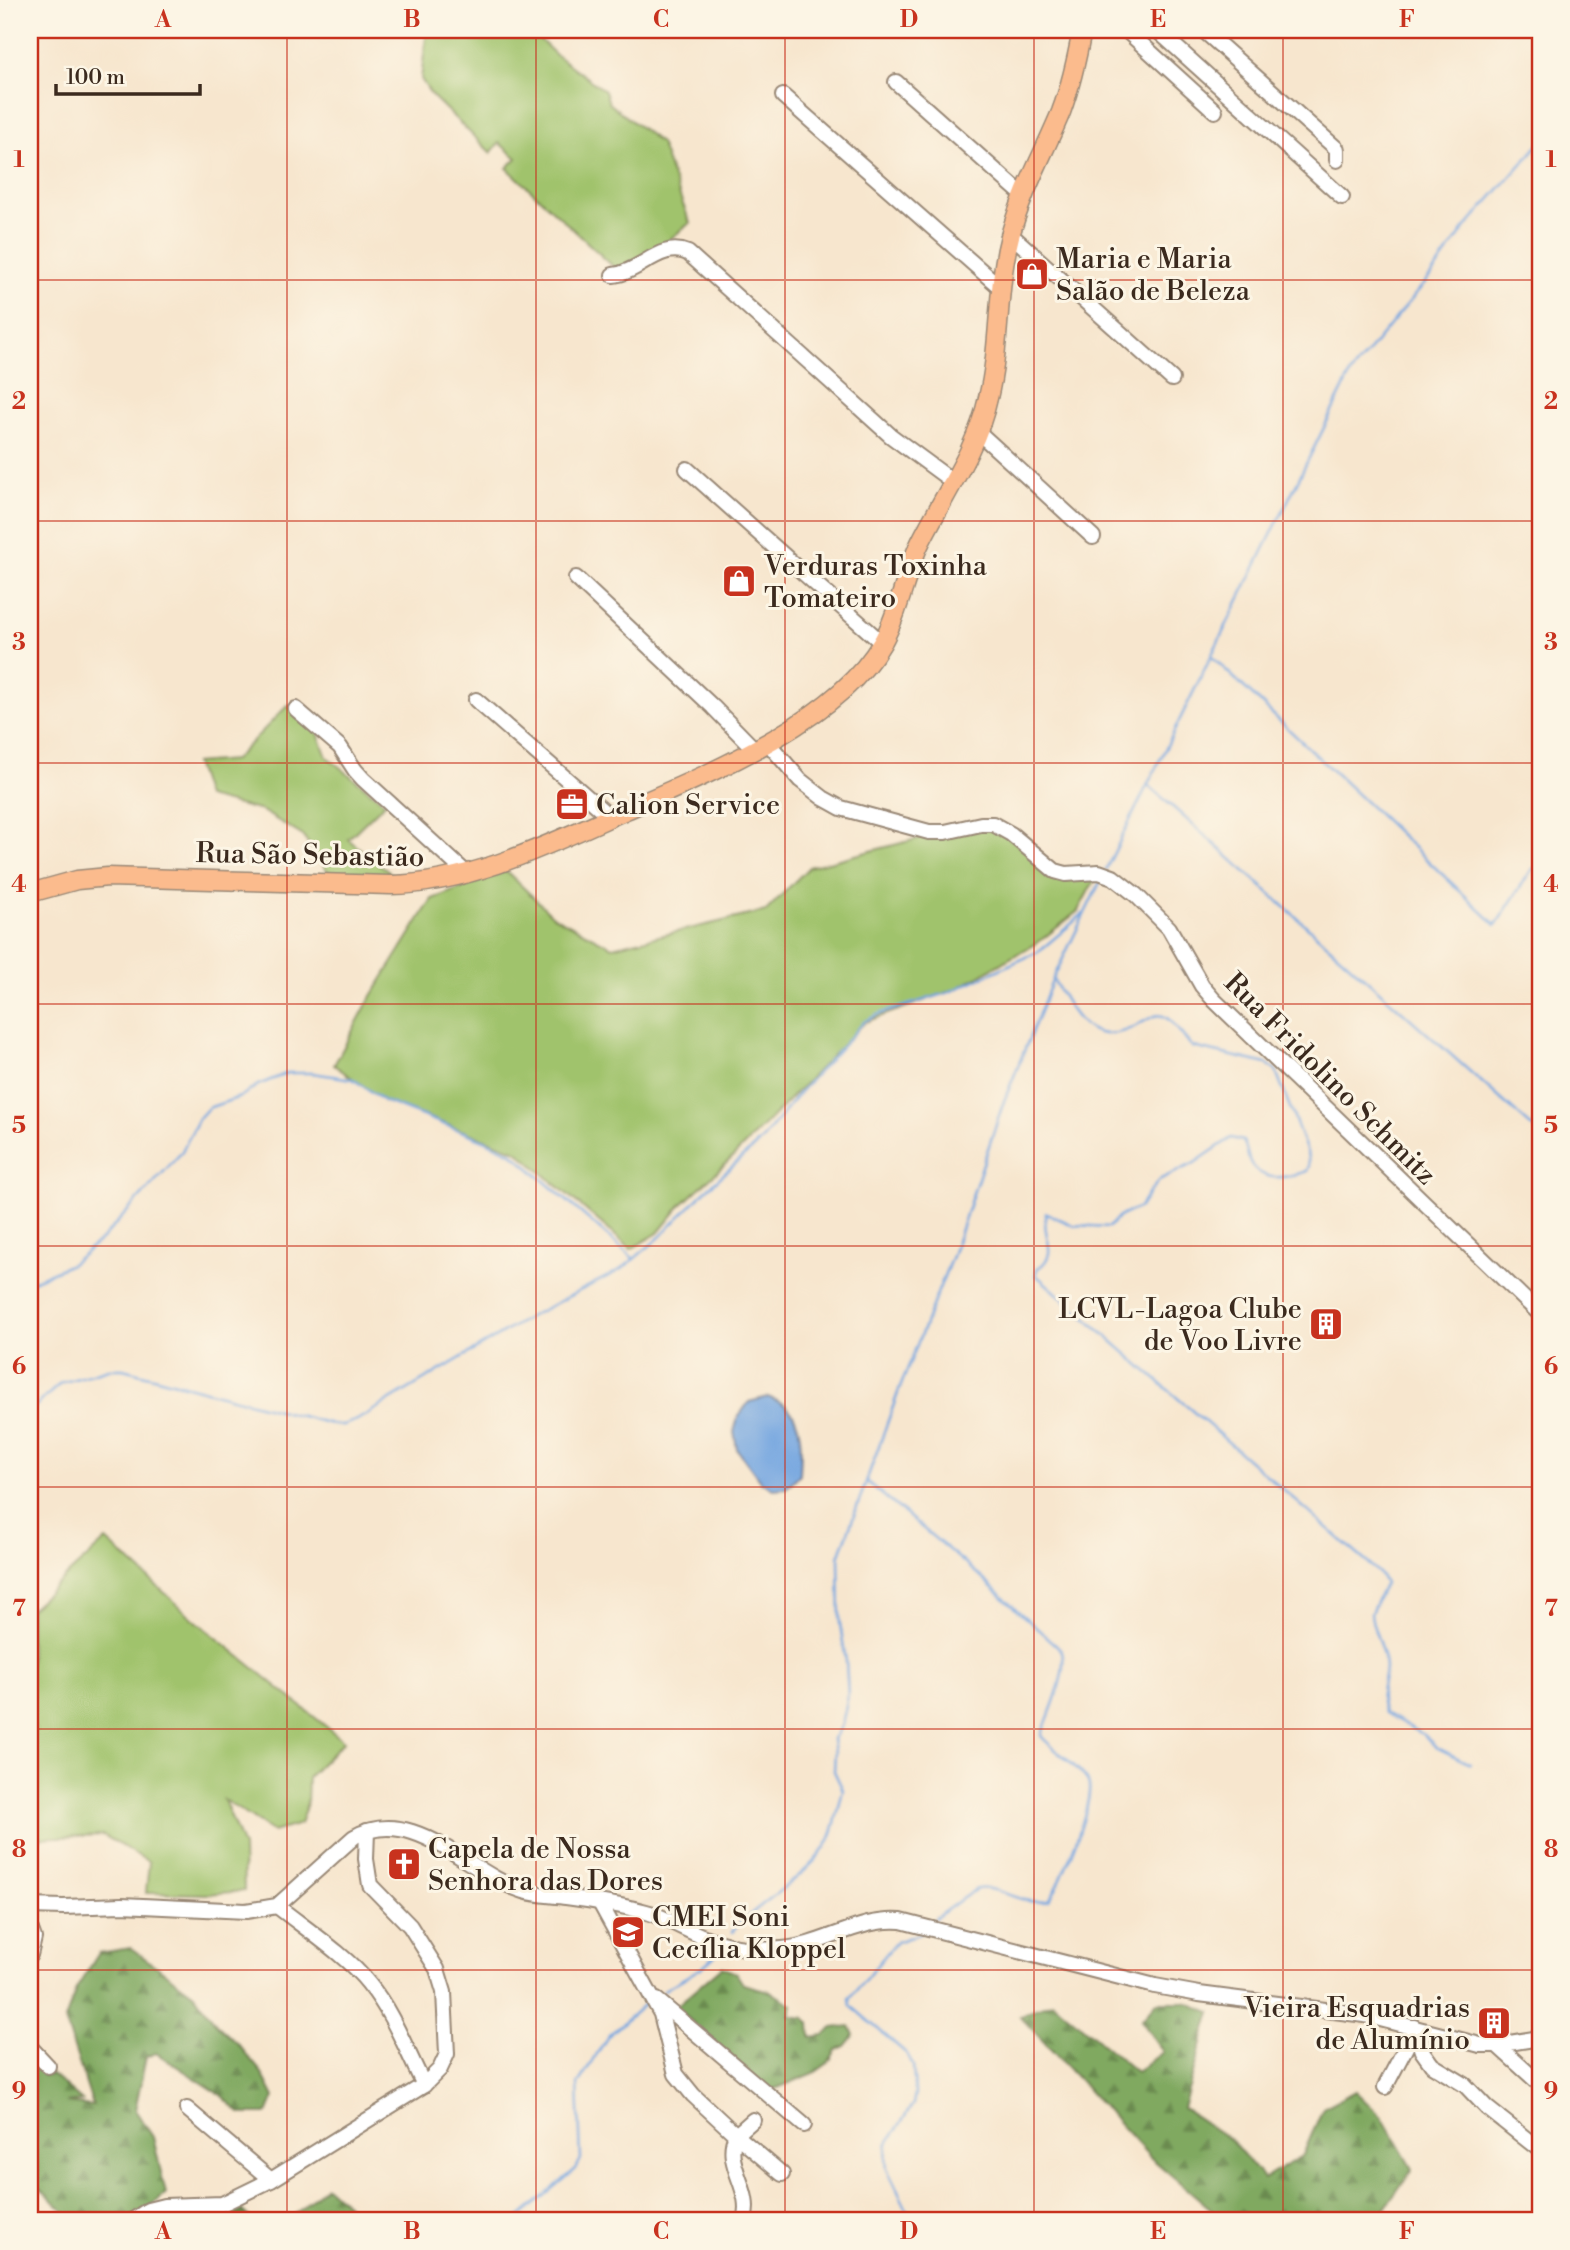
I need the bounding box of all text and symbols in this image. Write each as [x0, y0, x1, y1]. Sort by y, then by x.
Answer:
text: A [154, 6, 172, 34]
text: B [403, 6, 421, 34]
text: C [653, 6, 669, 34]
text: D [900, 6, 918, 34]
text: E [1150, 6, 1166, 34]
text: F [1399, 6, 1415, 34]
scale bar [56, 52, 200, 96]
text: 100 m [66, 65, 125, 91]
text: 1 [13, 146, 25, 174]
text: 1 [1545, 146, 1557, 174]
place label: Maria e Maria Salão de Beleza [1056, 242, 1251, 309]
shop icon: Maria e Maria Salão de Beleza [1013, 255, 1051, 293]
text: 2 [12, 388, 26, 416]
text: 2 [1544, 388, 1558, 416]
place label: Verduras Toxinha Tomateiro [763, 549, 988, 616]
shop icon: Verduras Toxinha Tomateiro [720, 562, 758, 600]
text: 3 [12, 629, 26, 657]
text: 3 [1544, 629, 1558, 657]
office icon: Calion Service [553, 785, 591, 823]
place label: Calion Service [596, 788, 780, 823]
street label: Rua São Sebastião [195, 836, 425, 875]
text: 4 [11, 871, 27, 899]
text: 4 [1543, 871, 1559, 899]
street label: Rua Fridolino Schmitz [1216, 966, 1443, 1193]
text: 5 [12, 1112, 26, 1140]
text: 5 [1544, 1112, 1558, 1140]
place label: LCVL-Lagoa Clube de Voo Livre [1058, 1292, 1302, 1359]
building icon: LCVL-Lagoa Clube de Voo Livre [1307, 1305, 1345, 1343]
text: 6 [12, 1353, 26, 1381]
text: 6 [1544, 1353, 1558, 1381]
text: 7 [12, 1595, 26, 1623]
text: 7 [1544, 1595, 1558, 1623]
place label: Capela de Nossa Senhora das Dores [428, 1832, 663, 1899]
text: 8 [12, 1836, 26, 1864]
text: 8 [1544, 1836, 1558, 1864]
church icon: Capela de Nossa Senhora das Dores [385, 1845, 423, 1883]
place label: CMEI Soni Cecília Kloppel [652, 1900, 845, 1967]
school or university icon: CMEI Soni Cecília Kloppel [609, 1913, 647, 1951]
place label: Vieira Esquadrias de Alumínio [1243, 1991, 1470, 2058]
building icon: Vieira Esquadrias de Alumínio [1475, 2004, 1513, 2042]
text: 9 [12, 2078, 26, 2106]
text: 9 [1544, 2078, 1558, 2106]
text: A [154, 2218, 172, 2246]
text: B [403, 2218, 421, 2246]
text: C [653, 2218, 669, 2246]
text: D [900, 2218, 918, 2246]
text: E [1150, 2218, 1166, 2246]
text: F [1399, 2218, 1415, 2246]

